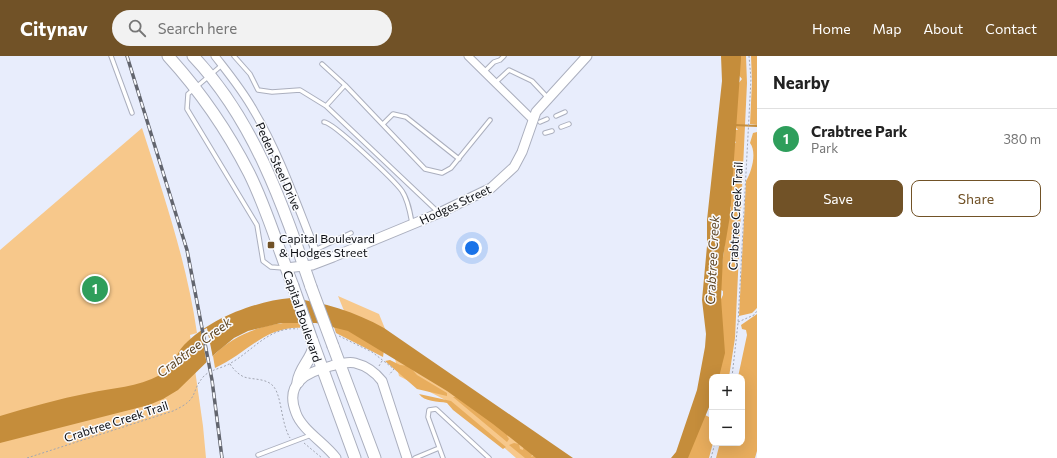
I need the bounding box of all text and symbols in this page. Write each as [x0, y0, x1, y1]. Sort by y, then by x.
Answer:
search box [112, 10, 392, 46]
text: Citynav [20, 17, 88, 40]
icon: search [126, 17, 148, 39]
text: Search here [158, 19, 237, 37]
text: Home [812, 20, 851, 37]
text: Map [873, 20, 901, 37]
text: About [923, 20, 963, 37]
text: Contact [985, 20, 1037, 37]
text: Nearby [773, 72, 830, 93]
street label: Peden Steel Drive [253, 120, 305, 212]
text: Crabtree Park [811, 122, 907, 140]
text: 1 [783, 131, 789, 147]
text: 380 m [1003, 131, 1041, 147]
text: Park [811, 140, 838, 156]
street label: Crabtree Creek Trail [725, 161, 745, 271]
button: Save [773, 180, 903, 217]
button: Share [911, 180, 1041, 217]
street label: Hodges Street [417, 181, 493, 227]
water label: Crabtree Creek [702, 214, 722, 305]
place label: Capital Boulevard & Hodges Street [279, 231, 375, 259]
your location [462, 238, 482, 258]
marker: Capital Boulevard & Hodges Street [266, 240, 276, 250]
street label: Capital Boulevard [281, 268, 325, 364]
pin: 1 [82, 274, 108, 304]
water label: Crabtree Creek [153, 313, 235, 380]
map controls [709, 374, 745, 446]
button: + [709, 374, 745, 410]
street label: Crabtree Creek Trail [62, 398, 170, 444]
button: − [709, 410, 745, 446]

